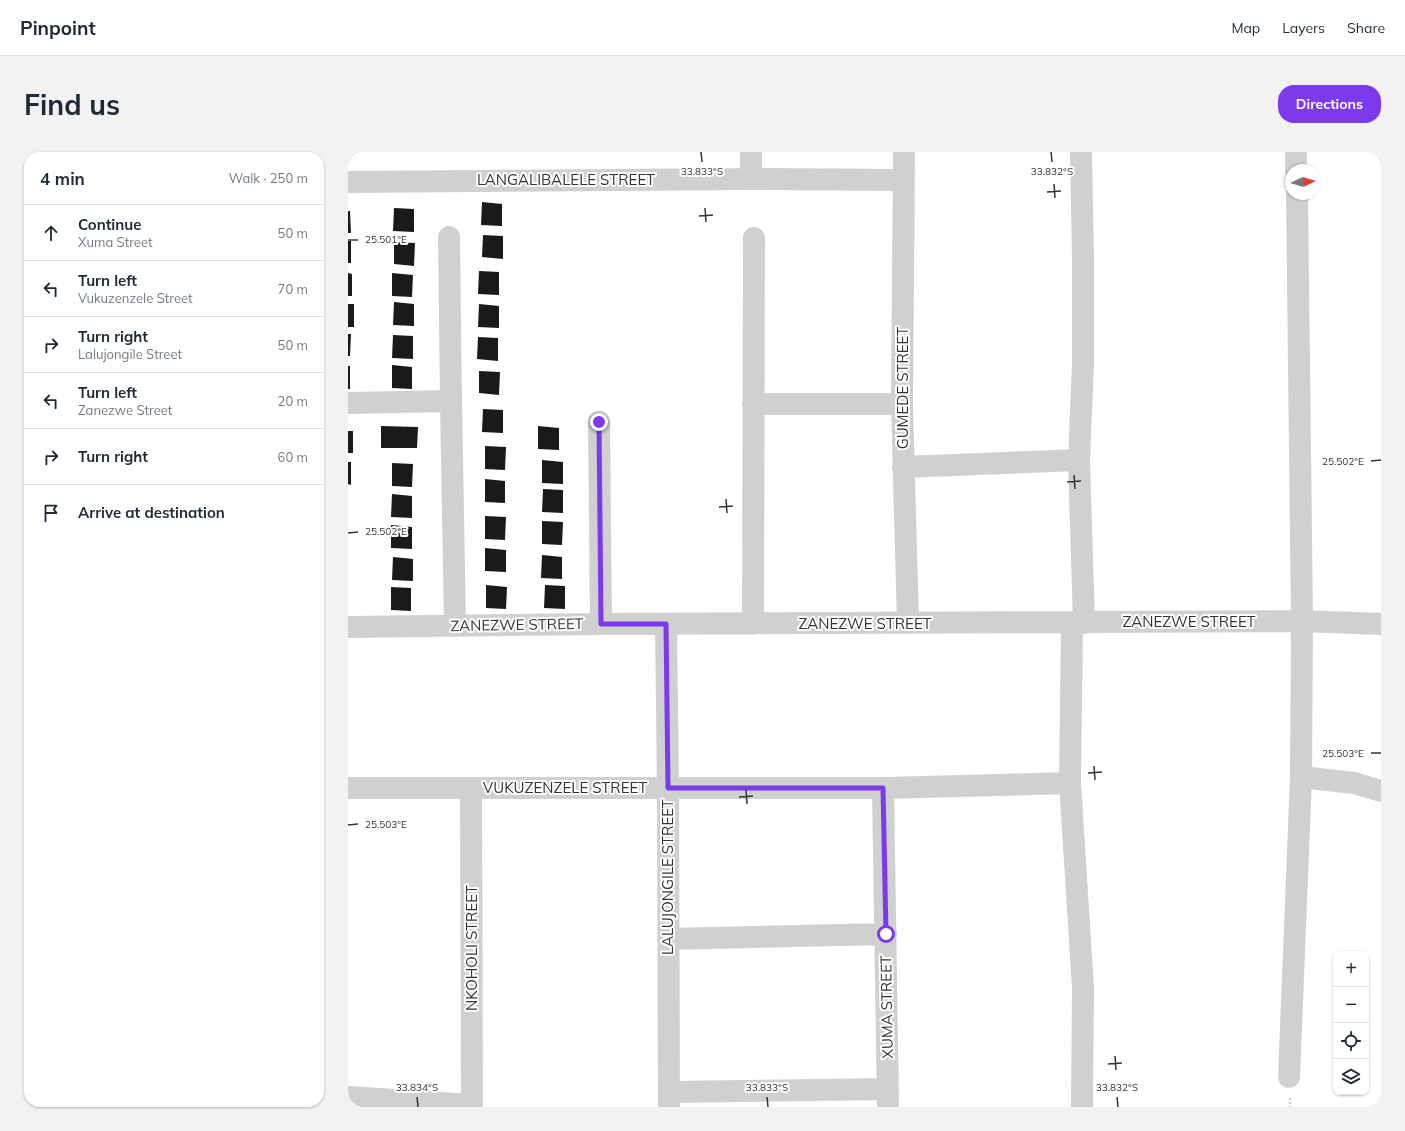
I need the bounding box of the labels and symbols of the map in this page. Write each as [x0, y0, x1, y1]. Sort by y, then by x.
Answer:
north arrow [1285, 164, 1321, 200]
text: 33.833°S [681, 165, 723, 178]
text: 33.832°S [1031, 165, 1073, 178]
street label: LANGALIBALELE STREET [477, 170, 655, 189]
text: 25.501°E [365, 233, 407, 246]
street label: GUMEDE STREET [893, 327, 912, 449]
route end [590, 413, 608, 431]
text: 25.502°E [1322, 455, 1364, 468]
text: 25.502°E [365, 525, 407, 538]
street label: ZANEZWE STREET [1122, 612, 1256, 631]
street label: ZANEZWE STREET [450, 614, 584, 635]
street label: ZANEZWE STREET [798, 614, 932, 633]
text: 25.503°E [1322, 747, 1364, 760]
street label: VUKUZENZELE STREET [483, 778, 647, 797]
street label: LALUJONGILE STREET [658, 799, 677, 955]
text: 25.503°E [365, 818, 407, 831]
street label: NKOHOLI STREET [462, 885, 481, 1011]
route start [877, 925, 895, 943]
street label: XUMA STREET [876, 955, 897, 1059]
text: 33.834°S [396, 1081, 438, 1094]
text: 33.833°S [746, 1081, 788, 1094]
text: 33.832°S [1096, 1081, 1138, 1094]

